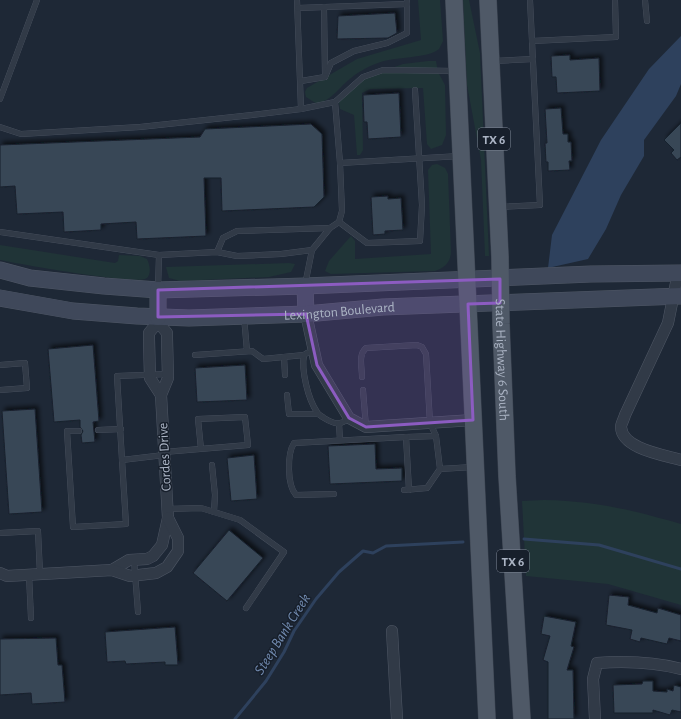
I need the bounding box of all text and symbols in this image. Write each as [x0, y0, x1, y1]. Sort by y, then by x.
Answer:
road number: TX 6 [478, 128, 510, 150]
street label: State Highway 6 South [493, 299, 511, 421]
street label: Lexington Boulevard [284, 301, 395, 323]
street label: Cordes Drive [156, 422, 174, 492]
road number: TX 6 [497, 550, 529, 572]
water label: Steep Bank Creek [252, 591, 313, 677]

